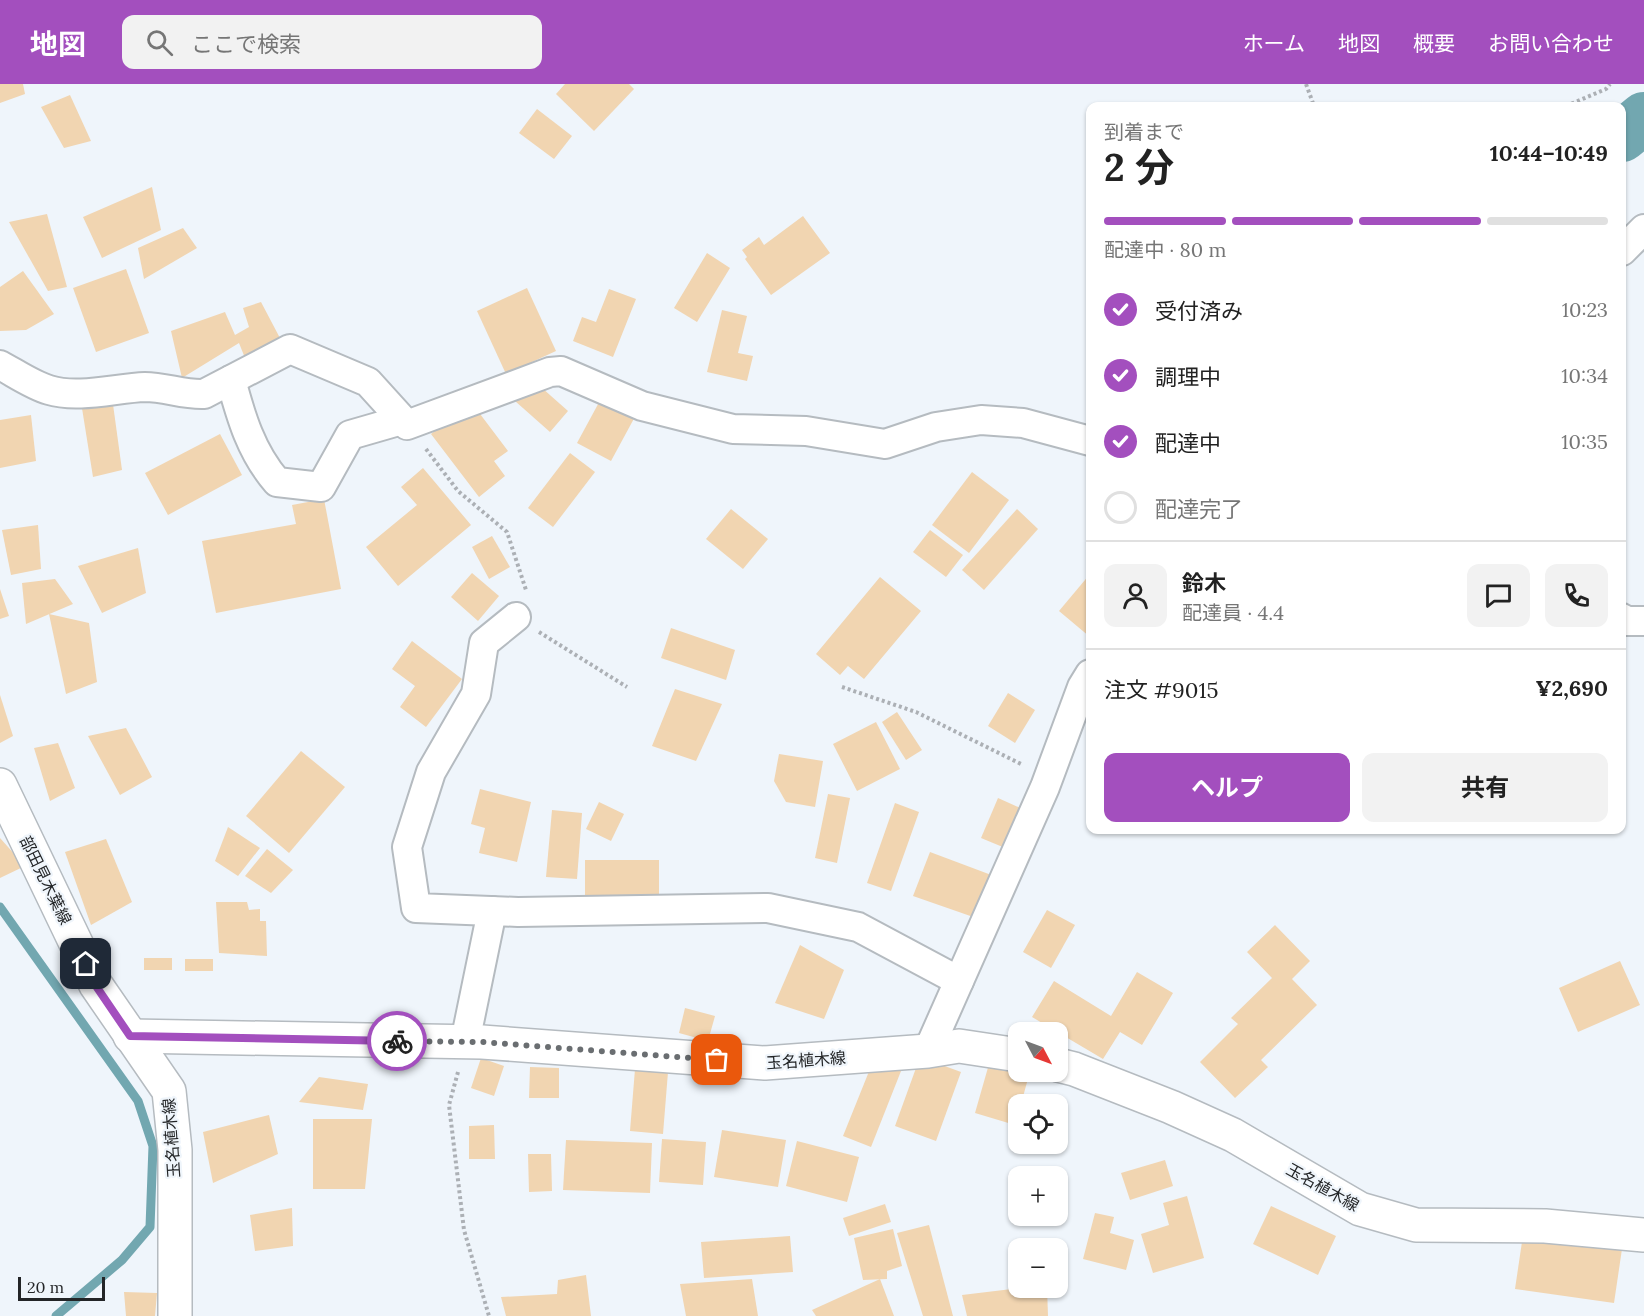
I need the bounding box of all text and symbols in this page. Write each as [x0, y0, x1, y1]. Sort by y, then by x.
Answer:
search box [122, 15, 542, 69]
text: 地図 [30, 26, 86, 62]
icon: search [143, 26, 176, 59]
text: ここで検索 [191, 30, 301, 58]
text: ホーム [1243, 30, 1305, 57]
text: 地図 [1338, 30, 1380, 57]
text: 概要 [1413, 30, 1455, 57]
text: お問い合わせ [1488, 30, 1614, 57]
text: 到着まで [1104, 119, 1184, 144]
text: 10:44–10:49 [1490, 139, 1608, 167]
text: 2 分 [1104, 142, 1174, 192]
text: 配達中 · 80 m [1104, 237, 1226, 262]
icon: check [1104, 293, 1137, 326]
text: 受付済み [1155, 297, 1243, 325]
text: 10:23 [1562, 297, 1608, 322]
icon: check [1104, 359, 1137, 392]
text: 調理中 [1155, 363, 1221, 391]
text: 10:34 [1561, 363, 1608, 388]
icon: check [1104, 425, 1137, 458]
text: 配達中 [1155, 429, 1221, 457]
text: 10:35 [1561, 429, 1608, 454]
text: 配達完了 [1155, 495, 1243, 523]
button: person [1104, 564, 1167, 627]
button: chat [1467, 564, 1530, 627]
button: phone [1545, 564, 1608, 627]
text: 鈴木 [1182, 569, 1226, 597]
text: 配達員 · 4.4 [1182, 600, 1284, 625]
text: ¥2,690 [1536, 674, 1608, 702]
text: 注文 #9015 [1104, 676, 1218, 704]
button: ヘルプ [1104, 753, 1350, 822]
button: 共有 [1362, 753, 1608, 822]
street label: 部田見木葉線 [16, 832, 76, 928]
pin [60, 938, 111, 989]
icon: home [69, 947, 102, 980]
courier [367, 1011, 427, 1071]
north arrow [1008, 1022, 1068, 1082]
map controls [1008, 1022, 1068, 1298]
icon: bike [381, 1025, 414, 1058]
pin [691, 1034, 742, 1085]
icon: bag [700, 1043, 733, 1076]
street label: 玉名植木線 [765, 1047, 847, 1073]
button: locate [1008, 1094, 1068, 1154]
street label: 玉名植木線 [158, 1097, 184, 1179]
street label: 玉名植木線 [1283, 1159, 1363, 1215]
button: + [1008, 1166, 1068, 1226]
button: − [1008, 1238, 1068, 1298]
scale bar [18, 1274, 105, 1302]
text: 20 m [27, 1277, 64, 1297]

